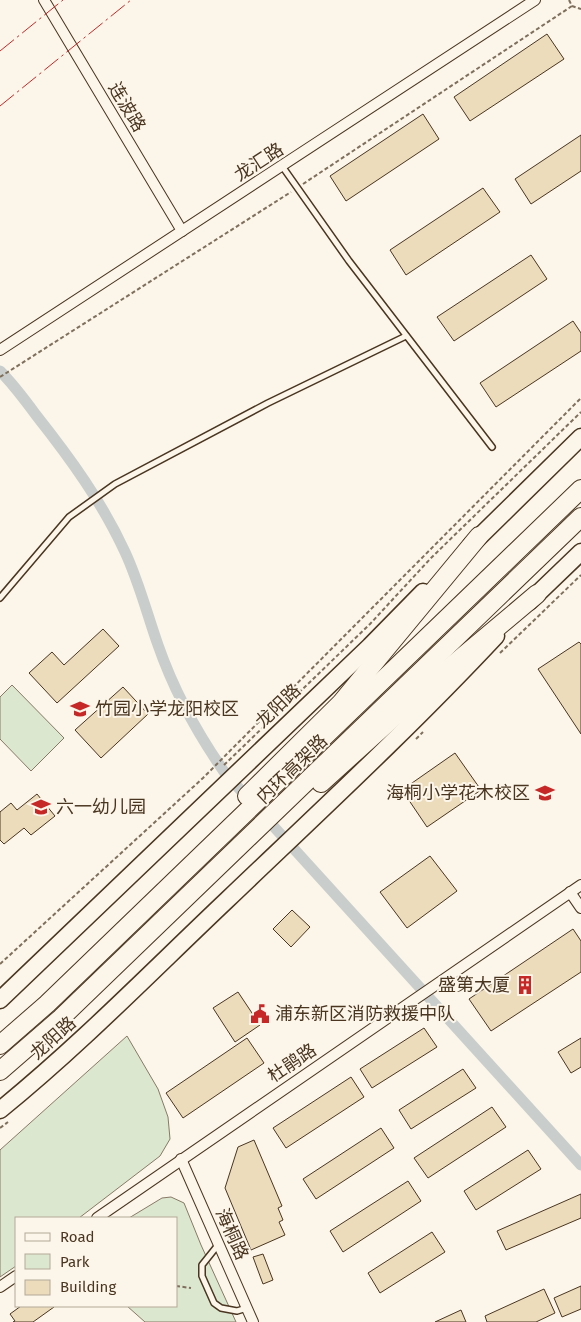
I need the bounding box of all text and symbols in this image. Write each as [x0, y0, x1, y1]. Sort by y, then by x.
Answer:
street label: 连波路 [104, 78, 150, 136]
street label: 龙汇路 [230, 138, 288, 186]
street label: 龙阳路 [251, 679, 305, 733]
school or university icon: 竹园小学龙阳校区 [69, 698, 91, 720]
place label: 竹园小学龙阳校区 [95, 698, 239, 720]
street label: 内环高架路 [252, 730, 332, 808]
place label: 海桐小学花木校区 [386, 782, 530, 804]
school or university icon: 海桐小学花木校区 [534, 782, 556, 804]
school or university icon: 六一幼儿园 [30, 796, 52, 818]
place label: 六一幼儿园 [56, 796, 146, 818]
place label: 盛第大厦 [438, 974, 510, 996]
building icon: 盛第大厦 [514, 974, 536, 996]
public building icon: 浦东新区消防救援中队 [249, 1003, 271, 1025]
place label: 浦东新区消防救援中队 [275, 1003, 455, 1025]
street label: 龙阳路 [26, 1012, 80, 1064]
street label: 杜鹃路 [263, 1039, 321, 1087]
street label: 海桐路 [211, 1205, 253, 1263]
legend [15, 1217, 178, 1307]
text: Road [60, 1228, 95, 1246]
text: Park [60, 1253, 90, 1271]
text: Building [60, 1278, 116, 1296]

